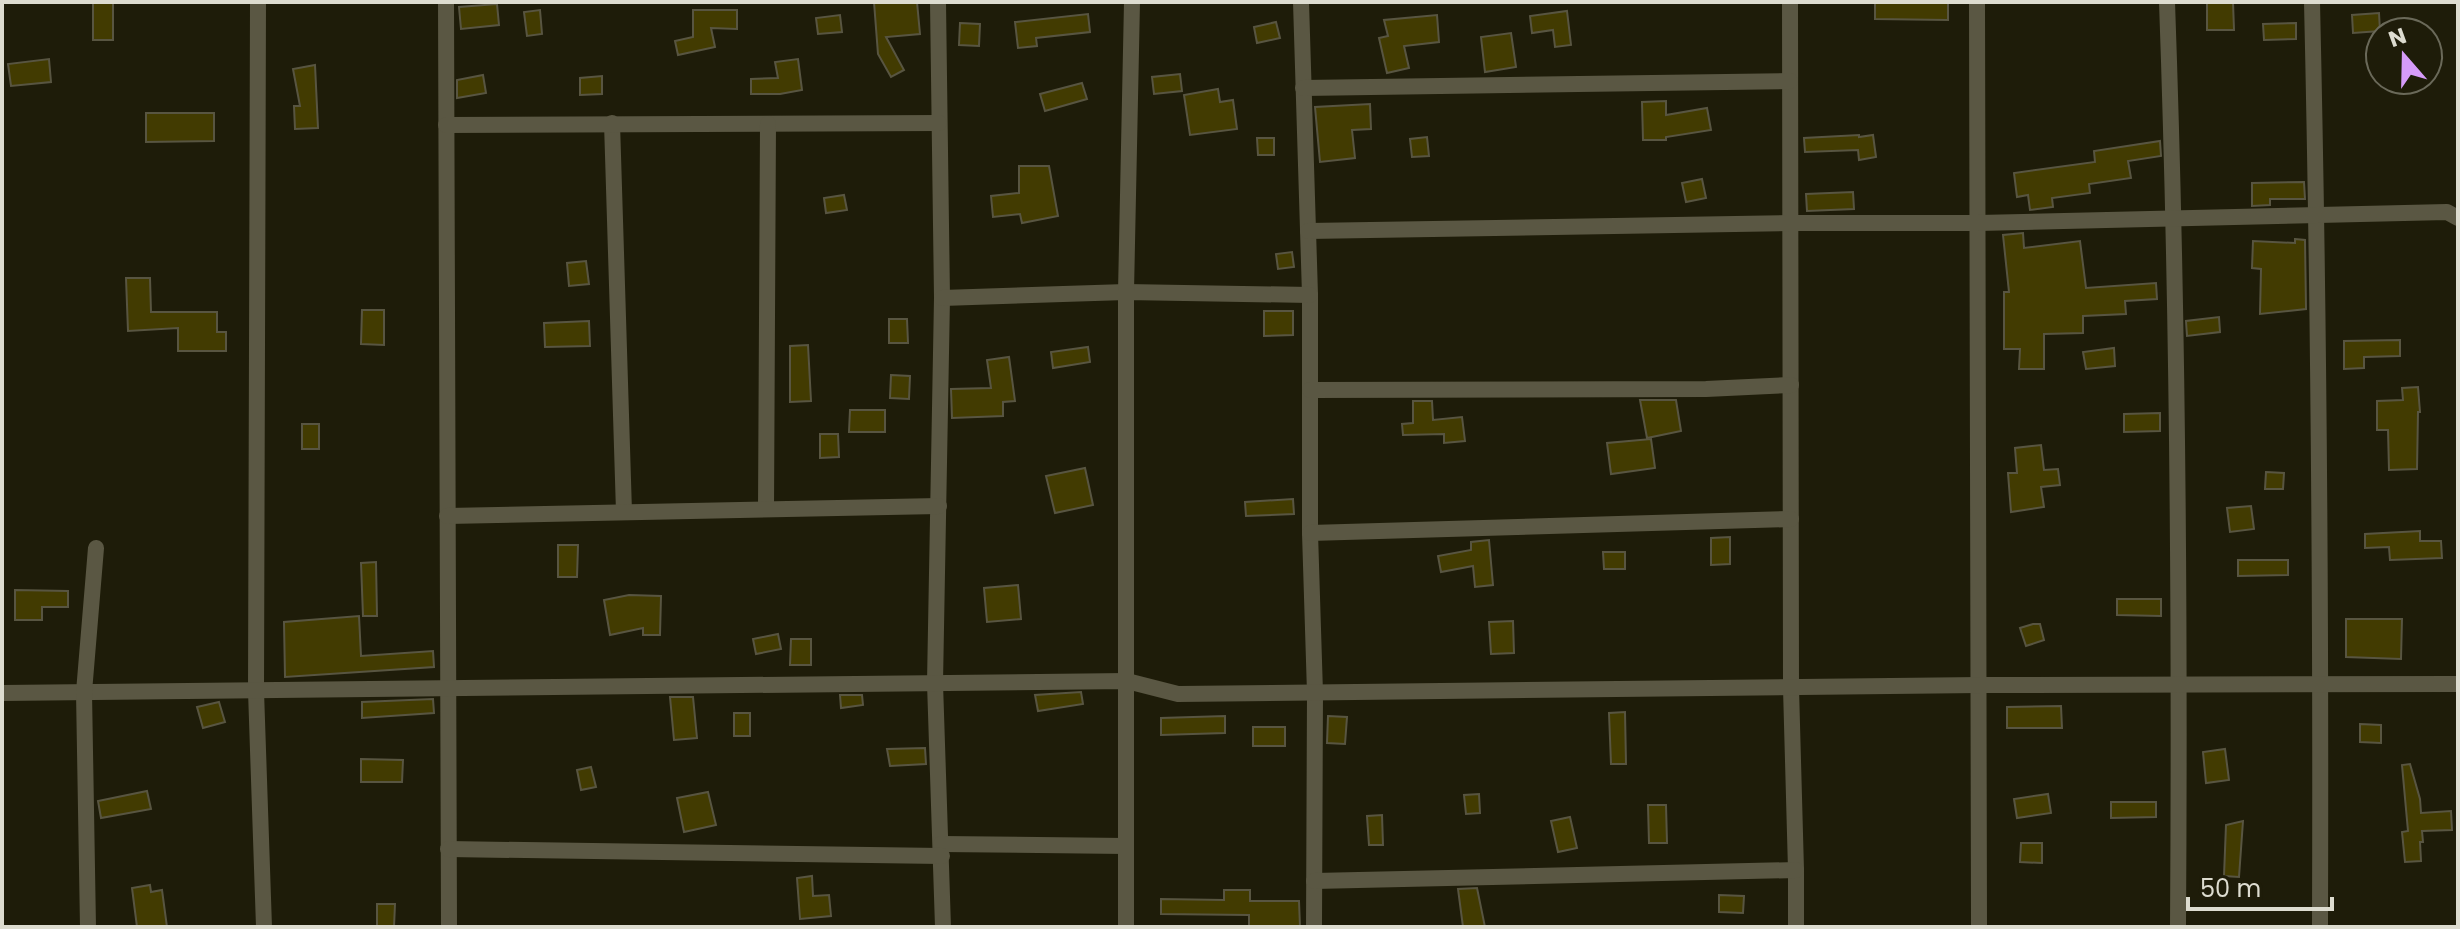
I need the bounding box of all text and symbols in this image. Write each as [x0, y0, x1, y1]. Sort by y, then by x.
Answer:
north arrow [2364, 16, 2444, 96]
text: N [2384, 20, 2410, 55]
scale bar [2188, 861, 2332, 911]
text: 50 m [2200, 872, 2261, 905]

